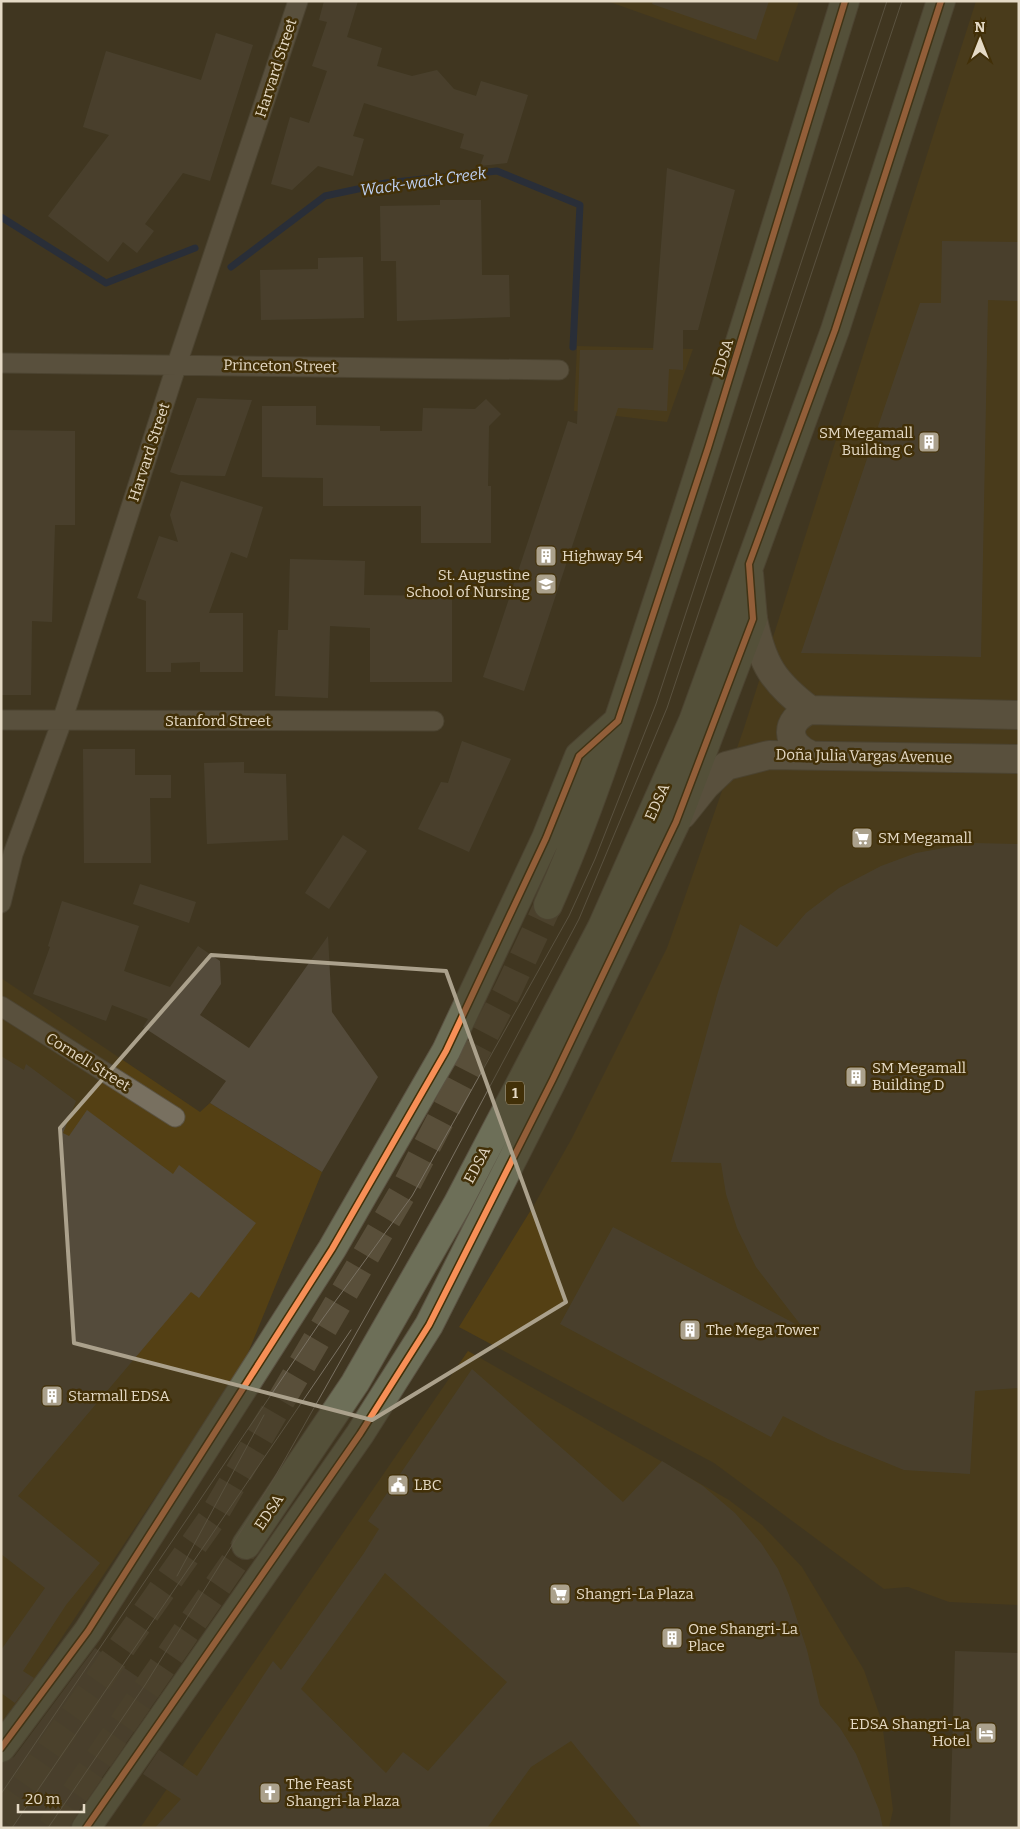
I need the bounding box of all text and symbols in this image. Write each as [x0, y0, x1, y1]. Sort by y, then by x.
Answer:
north arrow [955, 15, 1005, 65]
street label: Harvard Street [252, 16, 301, 120]
text: N [975, 19, 986, 36]
water label: Wack-wack Creek [359, 163, 488, 200]
street label: EDSA [709, 336, 737, 379]
street label: Princeton Street [223, 356, 337, 376]
street label: Harvard Street [125, 400, 174, 504]
place label: SM Megamall Building C [819, 424, 913, 459]
building icon: SM Megamall Building C [917, 430, 941, 454]
building icon: Highway 54 [534, 544, 558, 568]
place label: Highway 54 [562, 547, 643, 565]
place label: St. Augustine School of Nursing [406, 566, 530, 601]
school or university icon: St. Augustine School of Nursing [534, 572, 558, 596]
street label: Stanford Street [165, 712, 272, 730]
street label: Doña Julia Vargas Avenue [775, 745, 953, 767]
street label: EDSA [641, 780, 673, 823]
supermarket icon: SM Megamall [850, 826, 874, 850]
place label: SM Megamall [878, 829, 972, 847]
street label: Cornell Street [43, 1029, 134, 1095]
place label: SM Megamall Building D [872, 1059, 966, 1094]
building icon: SM Megamall Building D [844, 1065, 868, 1089]
road number: 1 [506, 1082, 524, 1104]
street label: EDSA [460, 1143, 494, 1186]
building icon: The Mega Tower [678, 1318, 702, 1342]
place label: The Mega Tower [706, 1321, 819, 1339]
building icon: Starmall EDSA [40, 1384, 64, 1408]
place label: Starmall EDSA [68, 1387, 170, 1405]
public building icon: LBC [386, 1473, 410, 1497]
place label: LBC [414, 1476, 441, 1494]
street label: EDSA [251, 1490, 288, 1533]
supermarket icon: Shangri-La Plaza [548, 1582, 572, 1606]
place label: Shangri-La Plaza [576, 1585, 694, 1603]
place label: One Shangri-La Place [688, 1620, 798, 1655]
building icon: One Shangri-La Place [660, 1626, 684, 1650]
place label: EDSA Shangri-La Hotel [850, 1715, 970, 1750]
hotel icon: EDSA Shangri-La Hotel [974, 1721, 998, 1745]
place label: The Feast Shangri-la Plaza [286, 1775, 400, 1810]
church icon: The Feast Shangri-la Plaza [258, 1781, 282, 1805]
scale bar [18, 1782, 84, 1814]
text: 20 m [25, 1790, 61, 1808]

